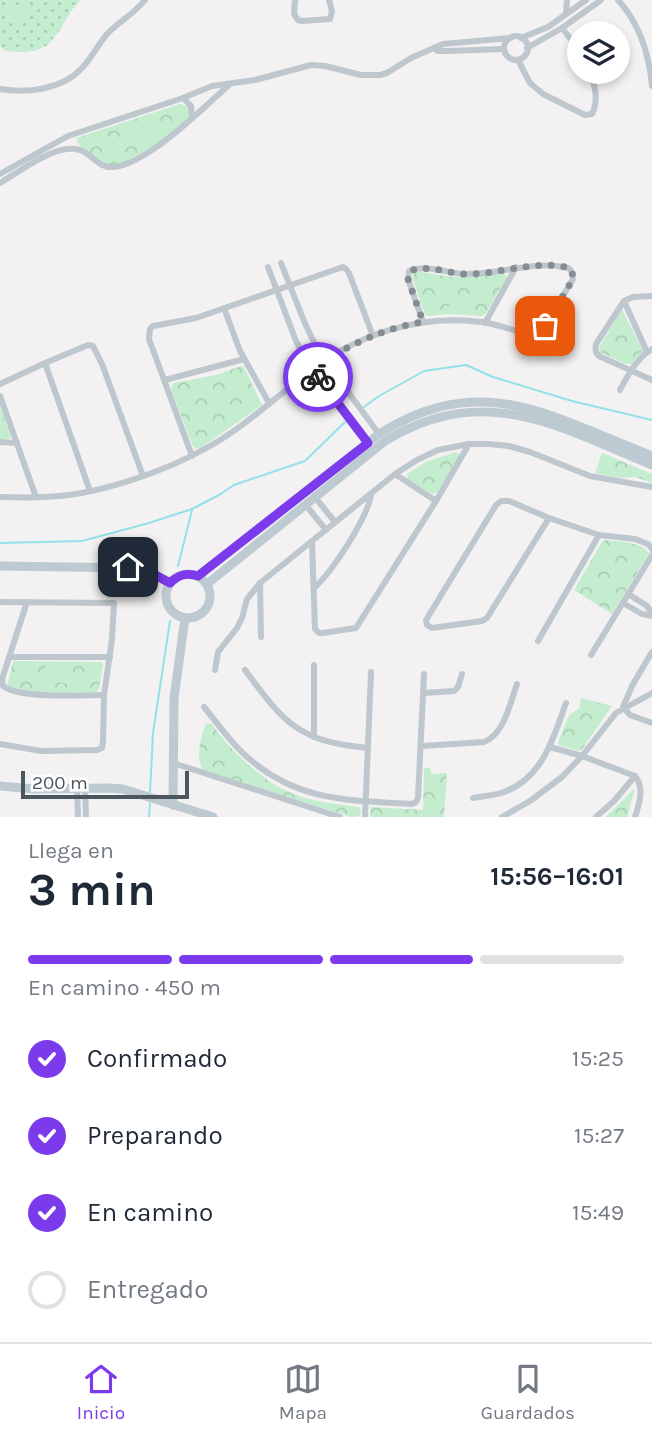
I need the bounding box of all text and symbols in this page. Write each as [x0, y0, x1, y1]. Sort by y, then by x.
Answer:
map controls [567, 21, 630, 84]
button: layers [567, 21, 630, 84]
pin [515, 296, 575, 356]
icon: bag [526, 307, 564, 345]
courier [283, 342, 353, 412]
icon: bike [299, 358, 337, 396]
pin [98, 537, 158, 597]
icon: home [109, 548, 147, 586]
scale bar [21, 768, 189, 800]
text: 200 m [32, 772, 88, 794]
text: Llega en [28, 837, 114, 864]
text: 15:56–16:01 [490, 861, 624, 892]
text: 3 min [28, 863, 156, 917]
text: En camino · 450 m [28, 974, 221, 1001]
icon: check [28, 1040, 66, 1078]
text: Confirmado [87, 1043, 227, 1074]
text: 15:25 [572, 1045, 624, 1072]
icon: check [28, 1117, 66, 1155]
text: Preparando [87, 1120, 223, 1151]
text: 15:27 [574, 1122, 624, 1149]
icon: check [28, 1194, 66, 1232]
text: En camino [87, 1197, 213, 1228]
text: 15:49 [572, 1199, 624, 1226]
text: Entregado [87, 1274, 208, 1305]
tab: Inicio [77, 1360, 125, 1424]
tab: Mapa [279, 1360, 327, 1424]
tab: Guardados [481, 1360, 575, 1424]

